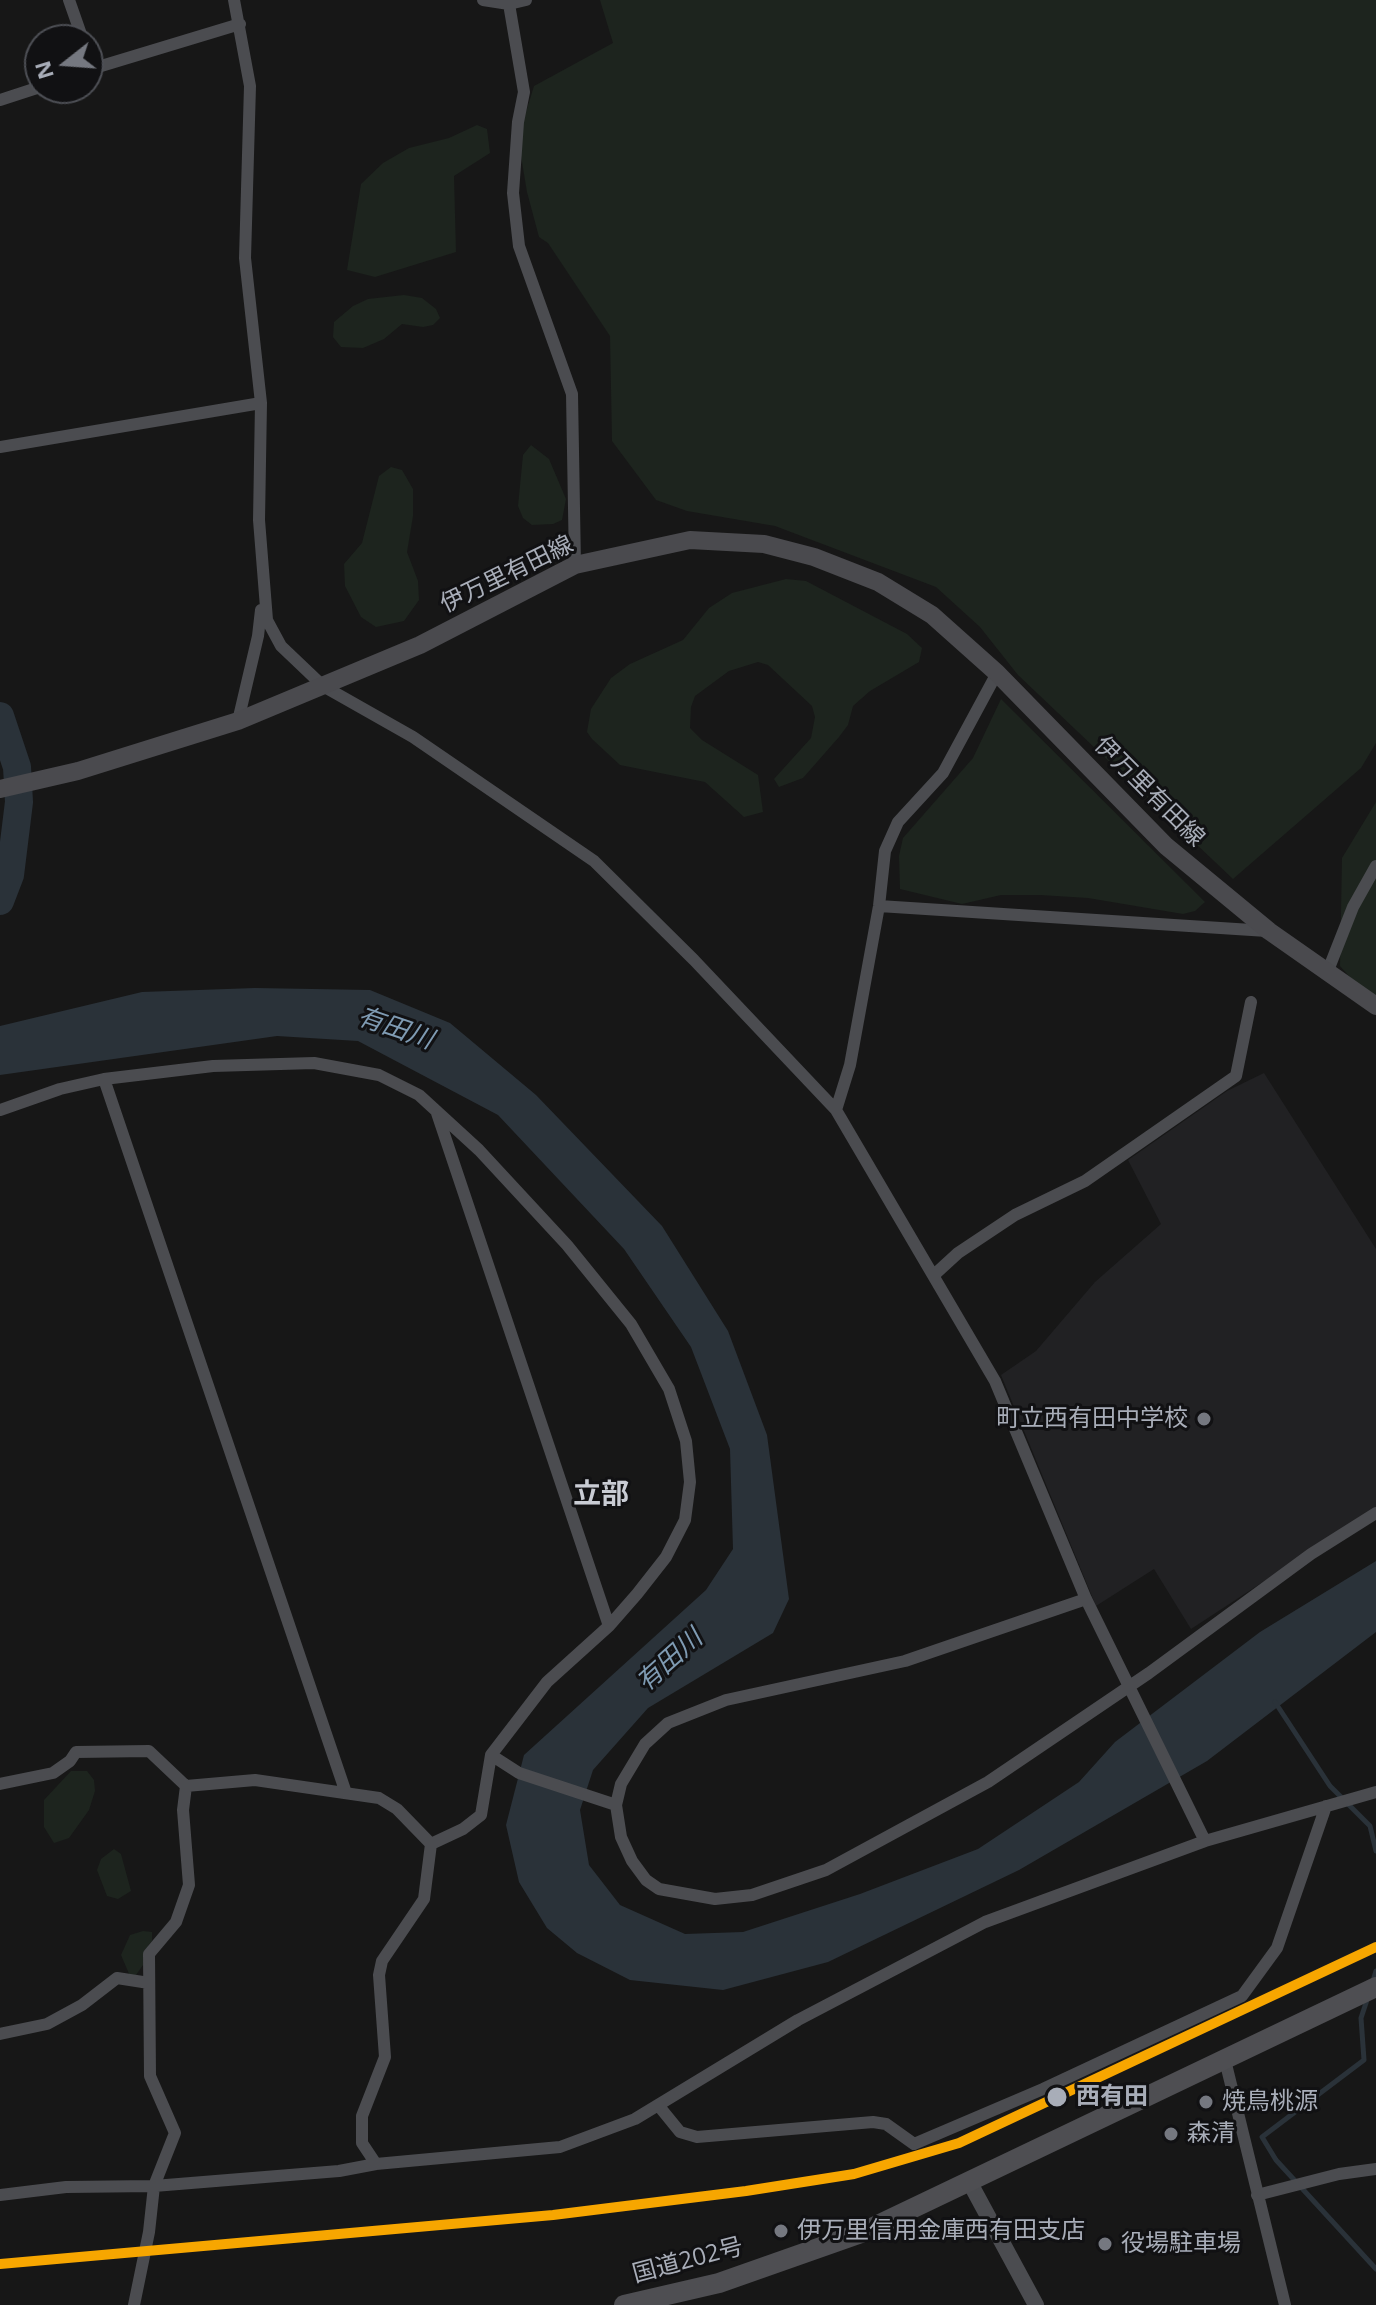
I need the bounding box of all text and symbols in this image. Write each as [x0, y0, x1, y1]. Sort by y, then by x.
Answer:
north arrow [24, 24, 104, 104]
text: N [26, 57, 60, 83]
street label: 伊万里有田線 [436, 530, 578, 620]
street label: 伊万里有田線 [1088, 731, 1210, 853]
water label: 有田川 [353, 1002, 437, 1056]
place label: 町立西有田中学校 [996, 1405, 1188, 1433]
marker: 町立西有田中学校 [1195, 1410, 1213, 1428]
district label: 立部 [573, 1478, 629, 1512]
water label: 有田川 [631, 1623, 709, 1699]
place label: 西有田 [1076, 2083, 1148, 2111]
marker: 西有田 [1045, 2085, 1069, 2109]
place label: 焼鳥桃源 [1222, 2088, 1318, 2116]
marker: 焼鳥桃源 [1197, 2093, 1215, 2111]
place label: 森清 [1187, 2120, 1235, 2148]
marker: 森清 [1162, 2125, 1180, 2143]
place label: 伊万里信用金庫西有田支店 [797, 2217, 1085, 2245]
marker: 伊万里信用金庫西有田支店 [772, 2222, 790, 2240]
place label: 役場駐車場 [1121, 2230, 1241, 2258]
street label: 国道202号 [630, 2232, 746, 2290]
marker: 役場駐車場 [1096, 2235, 1114, 2253]

